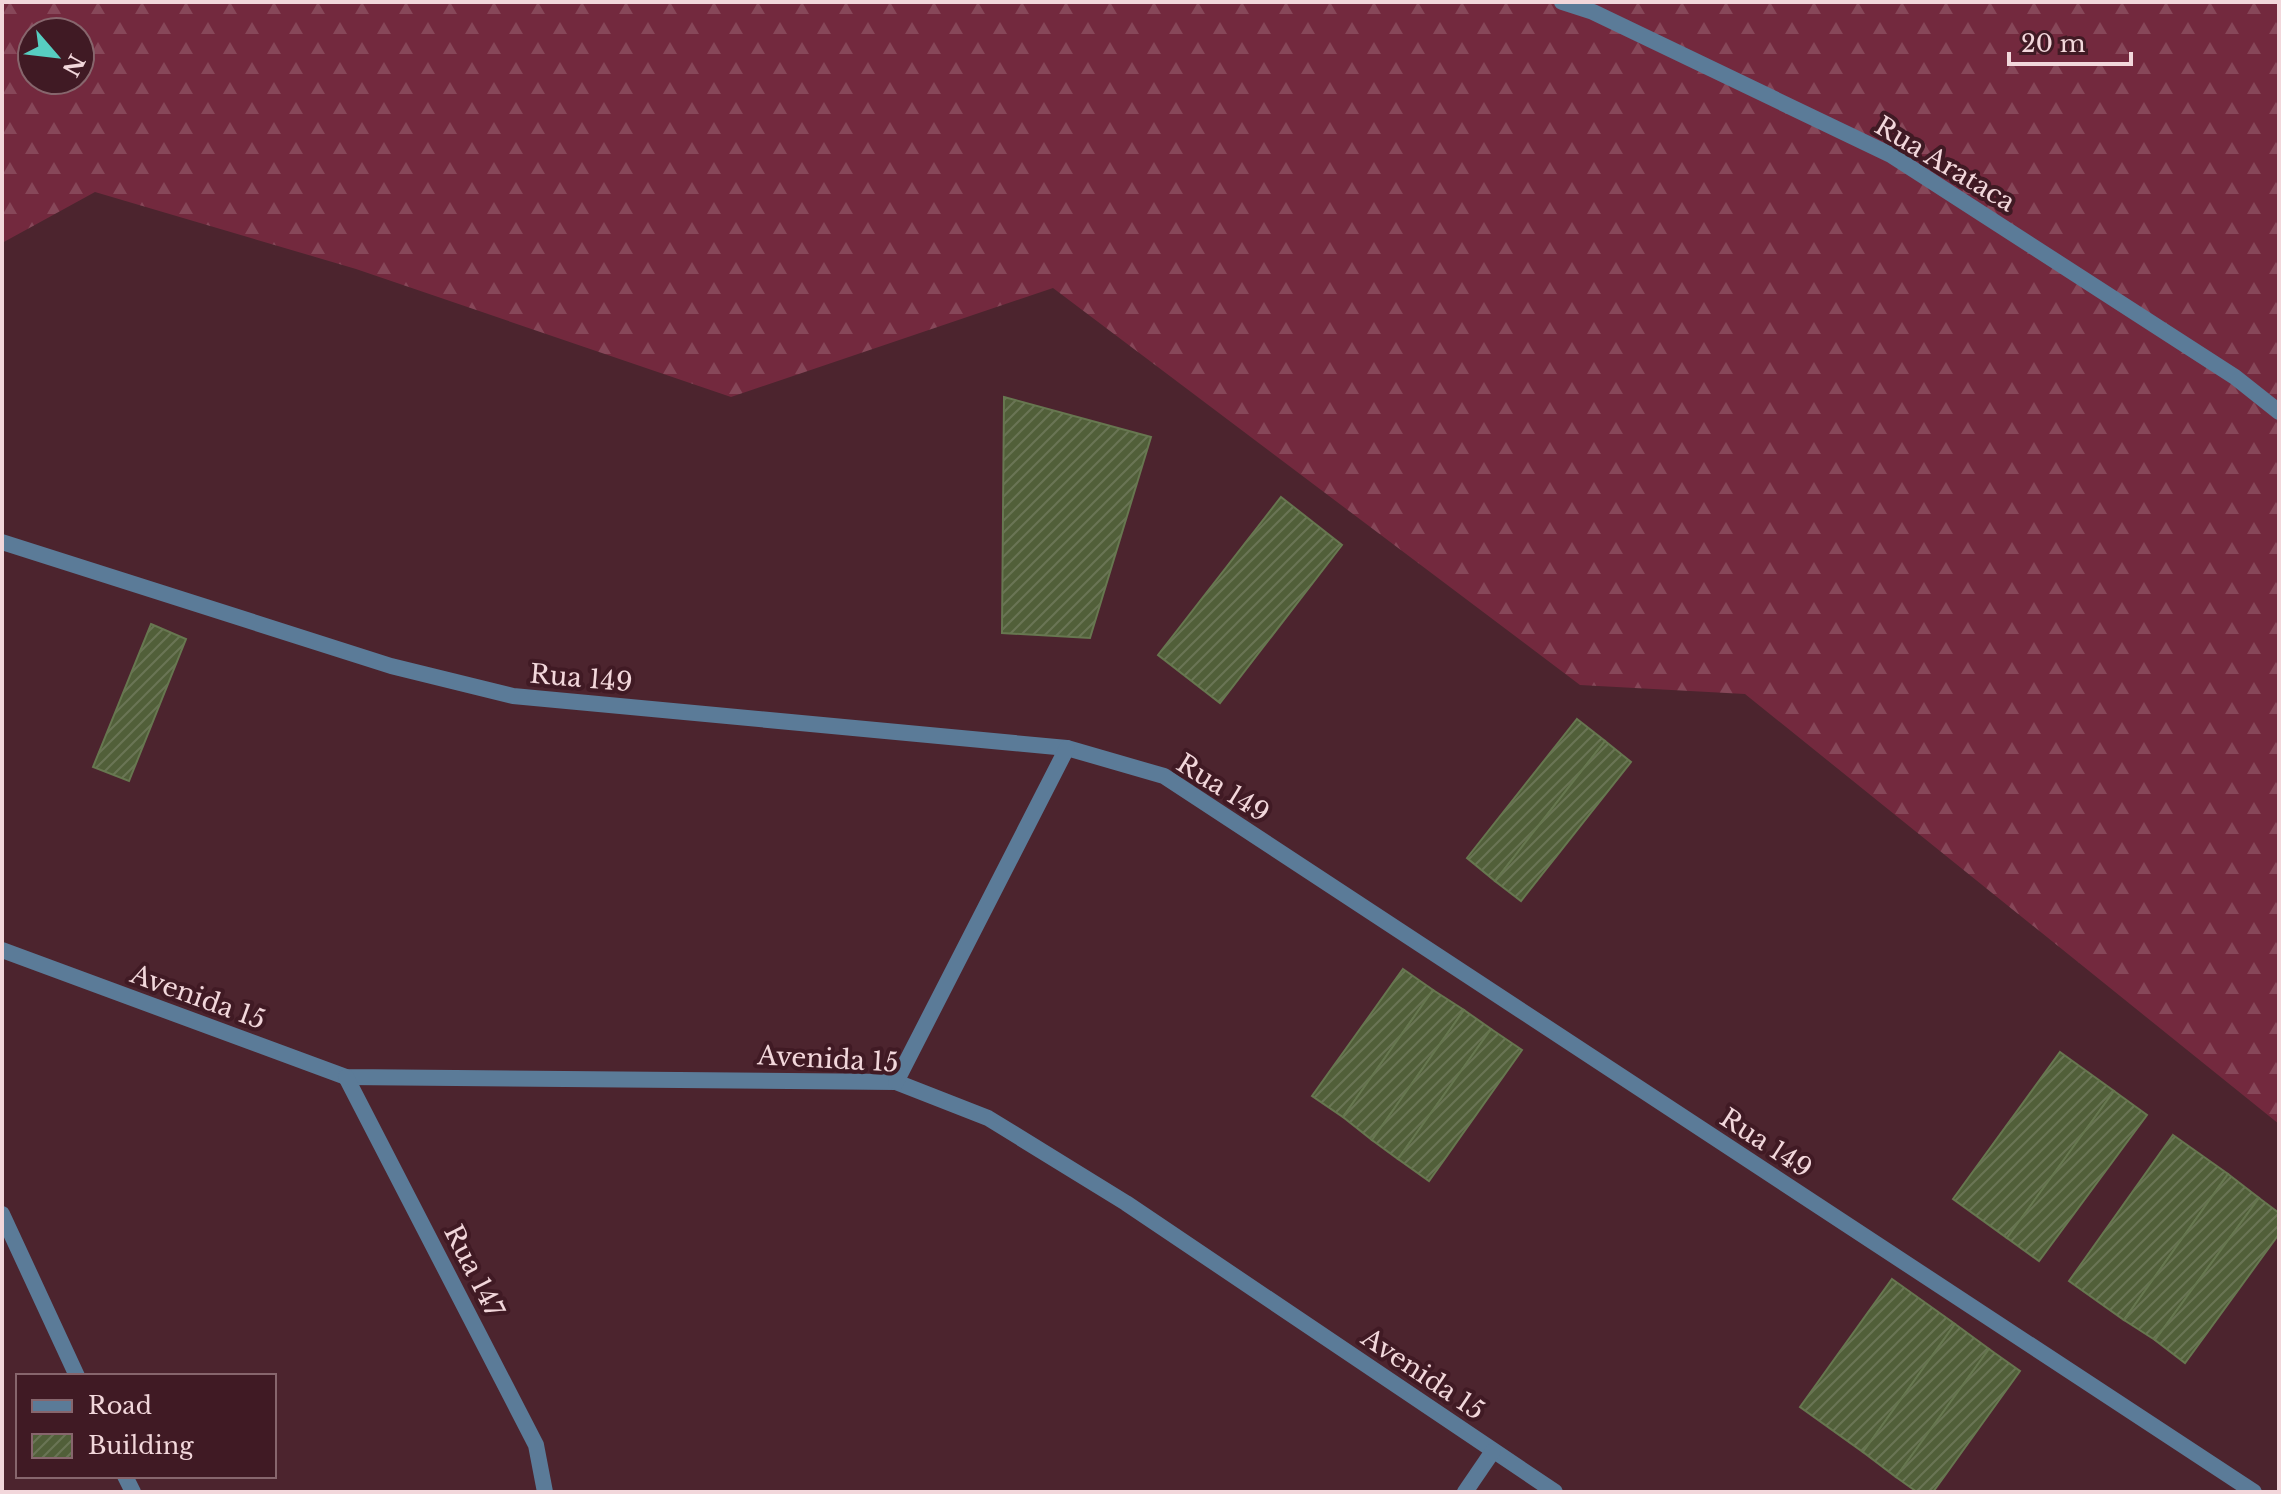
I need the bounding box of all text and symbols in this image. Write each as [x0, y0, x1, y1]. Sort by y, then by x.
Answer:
north arrow [16, 16, 96, 96]
scale bar [2009, 16, 2131, 66]
text: 20 m [2021, 29, 2086, 58]
text: N [56, 50, 90, 81]
street label: Rua Arataca [1869, 110, 2021, 219]
street label: Rua 149 [528, 658, 634, 698]
street label: Rua 149 [1171, 747, 1275, 829]
street label: Avenida 15 [125, 957, 270, 1036]
street label: Avenida 15 [756, 1039, 899, 1079]
street label: Rua 149 [1714, 1102, 1818, 1184]
street label: Rua 147 [437, 1219, 511, 1323]
street label: Avenida 15 [1355, 1321, 1490, 1427]
legend [16, 1374, 276, 1478]
text: Road [88, 1391, 152, 1420]
text: Building [88, 1431, 194, 1460]

